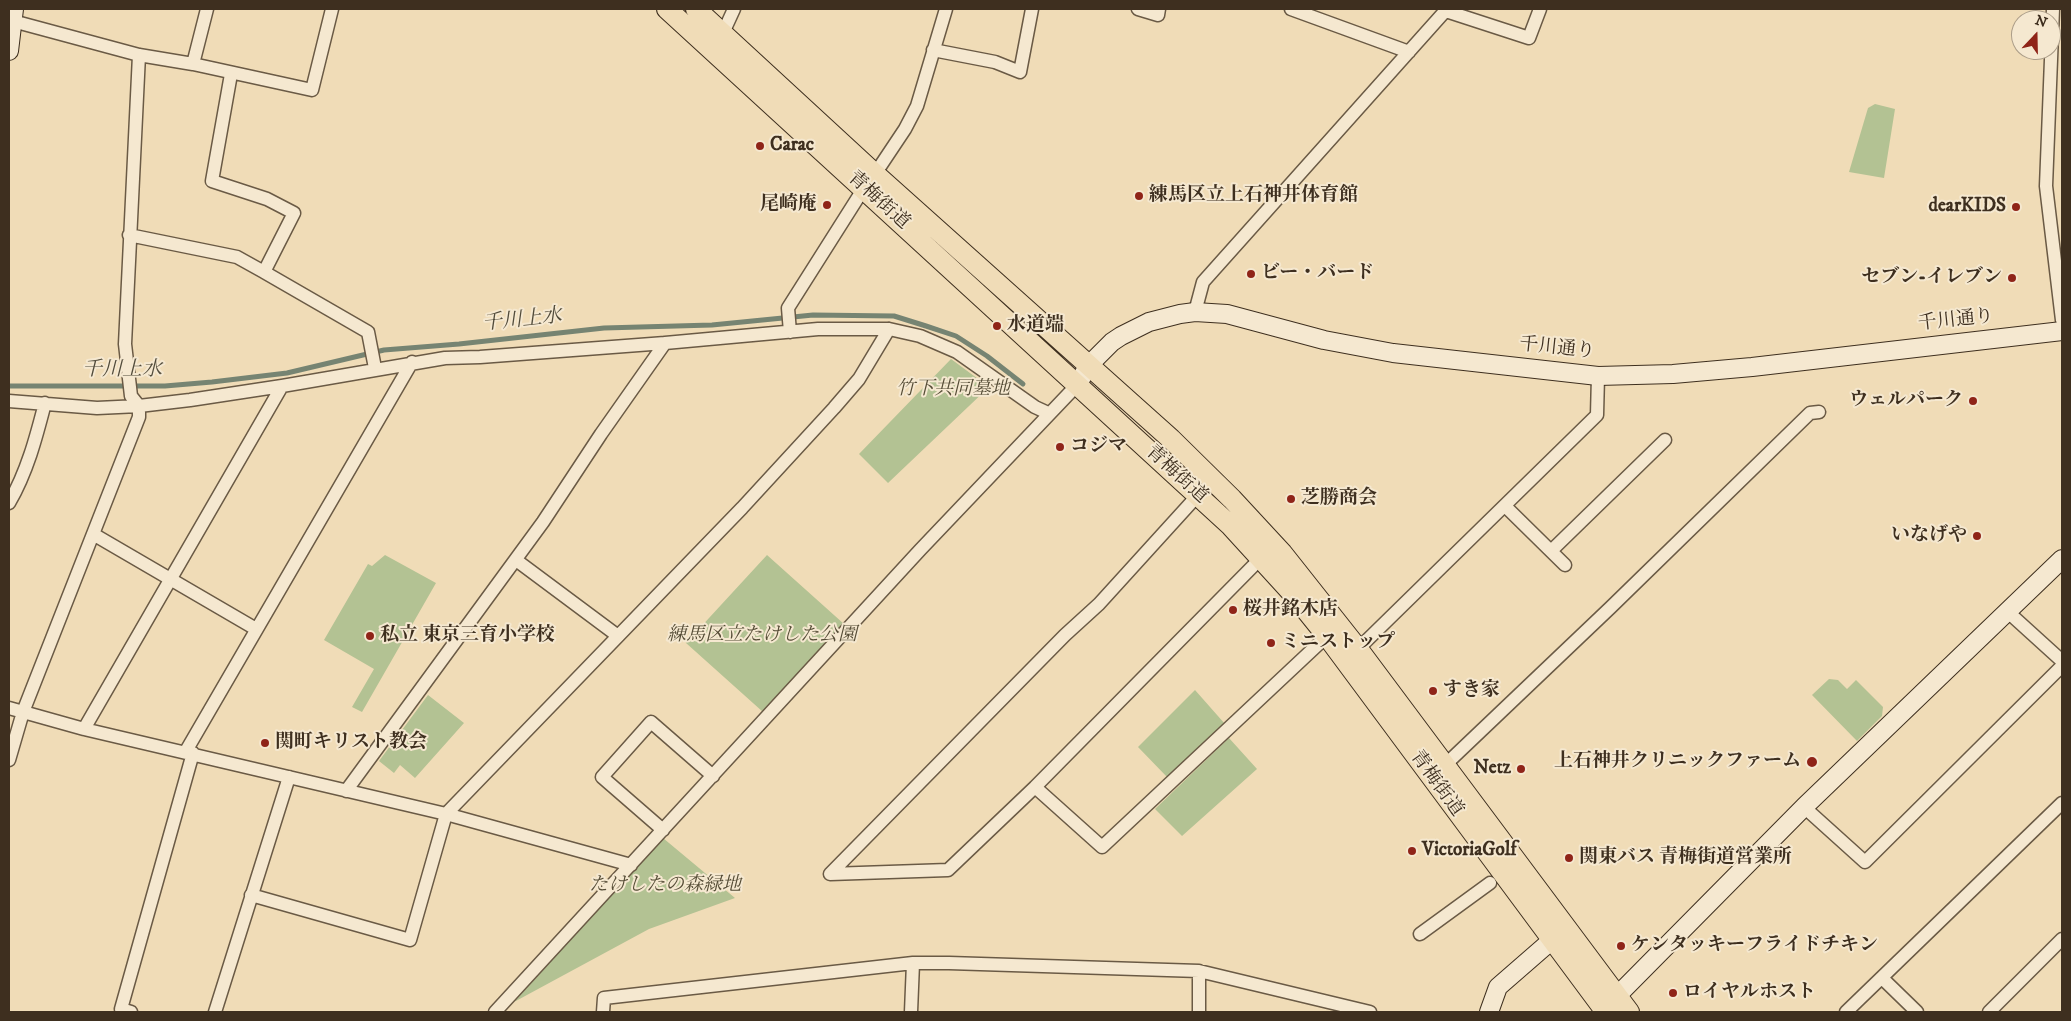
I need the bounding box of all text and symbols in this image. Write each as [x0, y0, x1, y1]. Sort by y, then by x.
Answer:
north arrow [2011, 10, 2061, 60]
text: N [2032, 11, 2050, 32]
place label: Carac [770, 135, 814, 157]
marker: Carac [754, 140, 766, 152]
street label: 青梅街道 [842, 167, 914, 235]
place label: 練馬区立上石神井体育館 [1149, 185, 1358, 207]
marker: 練馬区立上石神井体育館 [1133, 190, 1145, 202]
place label: 尾崎庵 [760, 194, 817, 216]
place label: dearKIDS [1929, 196, 2006, 218]
marker: 尾崎庵 [821, 199, 833, 211]
marker: dearKIDS [2010, 201, 2022, 213]
place label: ビー・バード [1261, 263, 1374, 285]
place label: セブン-イレブン [1861, 267, 2002, 289]
marker: ビー・バード [1245, 268, 1257, 280]
marker: セブン-イレブン [2006, 272, 2018, 284]
water label: 千川上水 [481, 305, 563, 337]
street label: 千川通り [1917, 306, 1995, 336]
place label: 水道端 [1007, 315, 1064, 337]
marker: 水道端 [991, 320, 1003, 332]
street label: 千川通り [1518, 334, 1596, 364]
water label: 千川上水 [82, 359, 162, 383]
park label: 竹下共同墓地 [896, 379, 1010, 401]
place label: ウェルパーク [1849, 390, 1963, 412]
marker: ウェルパーク [1967, 395, 1979, 407]
place label: コジマ [1070, 436, 1127, 458]
marker: コジマ [1054, 441, 1066, 453]
street label: 青梅街道 [1140, 441, 1212, 509]
place label: 芝勝商会 [1301, 488, 1377, 510]
marker: 芝勝商会 [1285, 493, 1297, 505]
place label: いなげや [1891, 525, 1967, 547]
marker: いなげや [1971, 530, 1983, 542]
place label: 桜井銘木店 [1243, 599, 1338, 621]
marker: 桜井銘木店 [1227, 604, 1239, 616]
place label: 私立 東京三育小学校 [380, 625, 555, 647]
park label: 練馬区立たけした公園 [667, 625, 857, 647]
marker: 私立 東京三育小学校 [364, 630, 376, 642]
place label: ミニストップ [1281, 632, 1395, 654]
marker: ミニストップ [1265, 637, 1277, 649]
place label: すき家 [1443, 680, 1500, 702]
marker: すき家 [1427, 685, 1439, 697]
place label: 関町キリスト教会 [275, 732, 427, 754]
marker: 関町キリスト教会 [259, 737, 271, 749]
street label: 青梅街道 [1404, 747, 1468, 821]
place label: 上石神井クリニックファーム [1554, 751, 1801, 773]
marker: 上石神井クリニックファーム [1805, 755, 1819, 769]
place label: Netz [1474, 758, 1511, 780]
marker: Netz [1515, 763, 1527, 775]
place label: VictoriaGolf [1422, 840, 1516, 862]
marker: VictoriaGolf [1406, 845, 1418, 857]
place label: 関東バス 青梅街道営業所 [1579, 847, 1792, 869]
marker: 関東バス 青梅街道営業所 [1563, 852, 1575, 864]
park label: たけしたの森緑地 [589, 875, 741, 897]
place label: ケンタッキーフライドチキン [1631, 935, 1878, 957]
marker: ケンタッキーフライドチキン [1615, 940, 1627, 952]
place label: ロイヤルホスト [1683, 982, 1816, 1004]
marker: ロイヤルホスト [1667, 987, 1679, 999]

